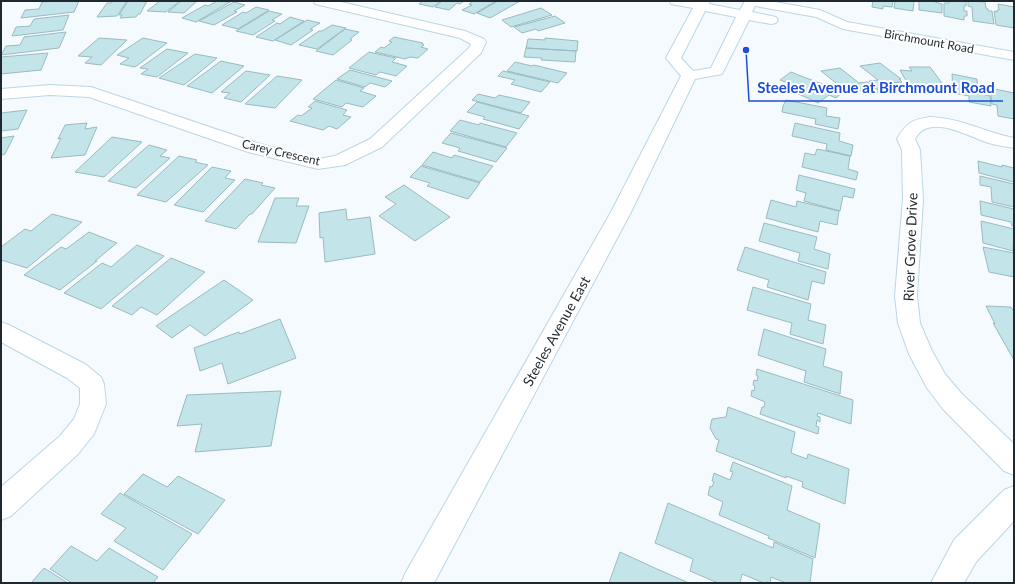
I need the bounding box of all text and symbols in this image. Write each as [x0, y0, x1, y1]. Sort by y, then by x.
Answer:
street label: Birchmount Road [883, 26, 975, 56]
callout: Steeles Avenue at Birchmount Road [749, 74, 1003, 101]
text: Steeles Avenue at Birchmount Road [757, 78, 995, 96]
street label: Carey Crescent [240, 136, 322, 168]
street label: River Grove Drive [900, 192, 920, 302]
street label: Steeles Avenue East [519, 273, 593, 389]

